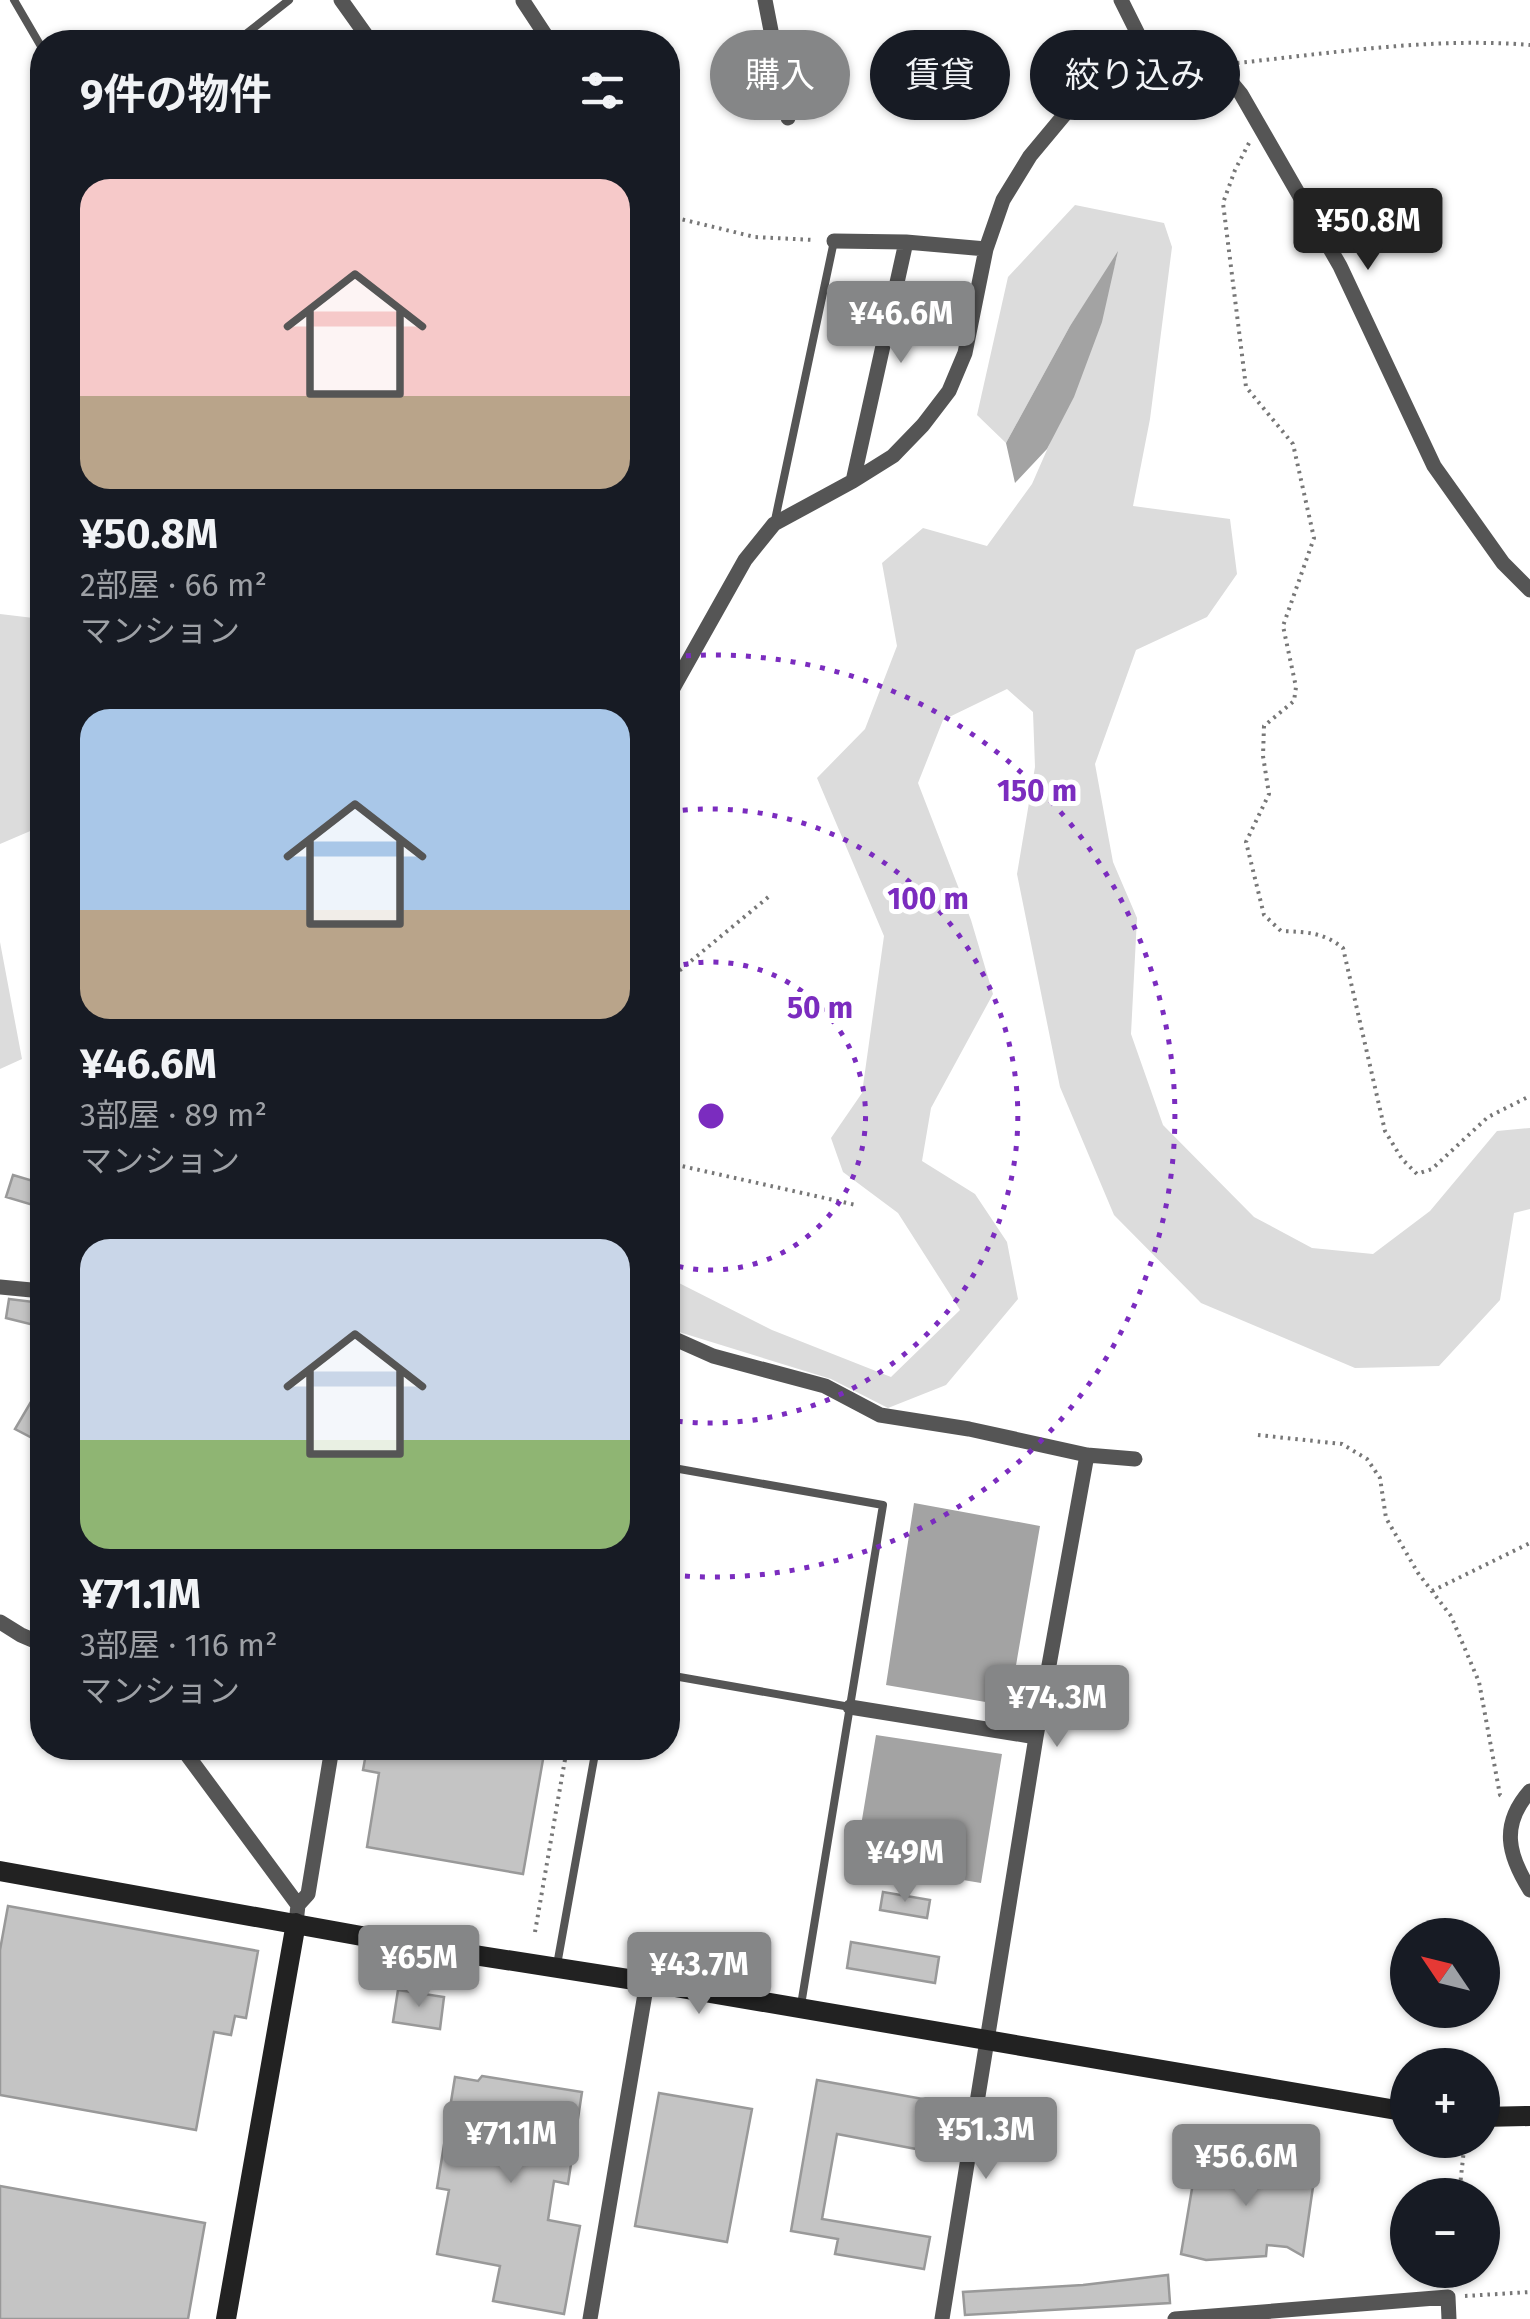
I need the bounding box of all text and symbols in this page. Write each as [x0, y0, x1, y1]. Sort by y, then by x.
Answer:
chip: 購入 [710, 30, 850, 120]
chip: 賃貸 [870, 30, 1010, 120]
chip: 絞り込み [1030, 30, 1240, 120]
icon: filters [575, 63, 630, 118]
text: 9件の物件 [80, 70, 272, 120]
pin: ¥50.8M [1287, 188, 1449, 273]
text: ¥50.8M [1315, 201, 1421, 239]
icon: home [265, 244, 445, 424]
pin: ¥46.6M [820, 281, 982, 366]
text: ¥46.6M [849, 294, 953, 332]
text: ¥50.8M [80, 509, 218, 559]
text: 2部屋 · 66 m² [80, 566, 267, 604]
text: マンション [80, 612, 240, 650]
text: 150 m [997, 773, 1077, 809]
icon: home [265, 774, 445, 954]
text: 100 m [887, 881, 969, 917]
text: 50 m [787, 990, 853, 1026]
text: ¥46.6M [80, 1039, 217, 1089]
text: 3部屋 · 89 m² [80, 1096, 267, 1134]
centre of rings [693, 1098, 729, 1134]
text: マンション [80, 1142, 240, 1180]
icon: home [265, 1304, 445, 1484]
text: ¥71.1M [80, 1569, 201, 1619]
text: 3部屋 · 116 m² [80, 1626, 277, 1664]
pin: ¥74.3M [976, 1665, 1138, 1750]
text: マンション [80, 1672, 240, 1710]
text: ¥74.3M [1007, 1678, 1107, 1716]
pin: ¥49M [846, 1820, 964, 1905]
text: ¥49M [866, 1833, 944, 1871]
north arrow [1390, 1918, 1500, 2028]
map controls [1390, 1918, 1500, 2288]
pin: ¥65M [360, 1925, 478, 2010]
pin: ¥43.7M [618, 1932, 780, 2017]
text: ¥65M [380, 1938, 458, 1976]
text: ¥43.7M [649, 1945, 749, 1983]
button: + [1390, 2048, 1500, 2158]
pin: ¥51.3M [905, 2097, 1067, 2182]
pin: ¥71.1M [430, 2101, 592, 2186]
text: ¥51.3M [937, 2110, 1035, 2148]
text: ¥71.1M [465, 2114, 557, 2152]
pin: ¥56.6M [1165, 2124, 1327, 2209]
text: ¥56.6M [1194, 2137, 1298, 2175]
button: − [1390, 2178, 1500, 2288]

